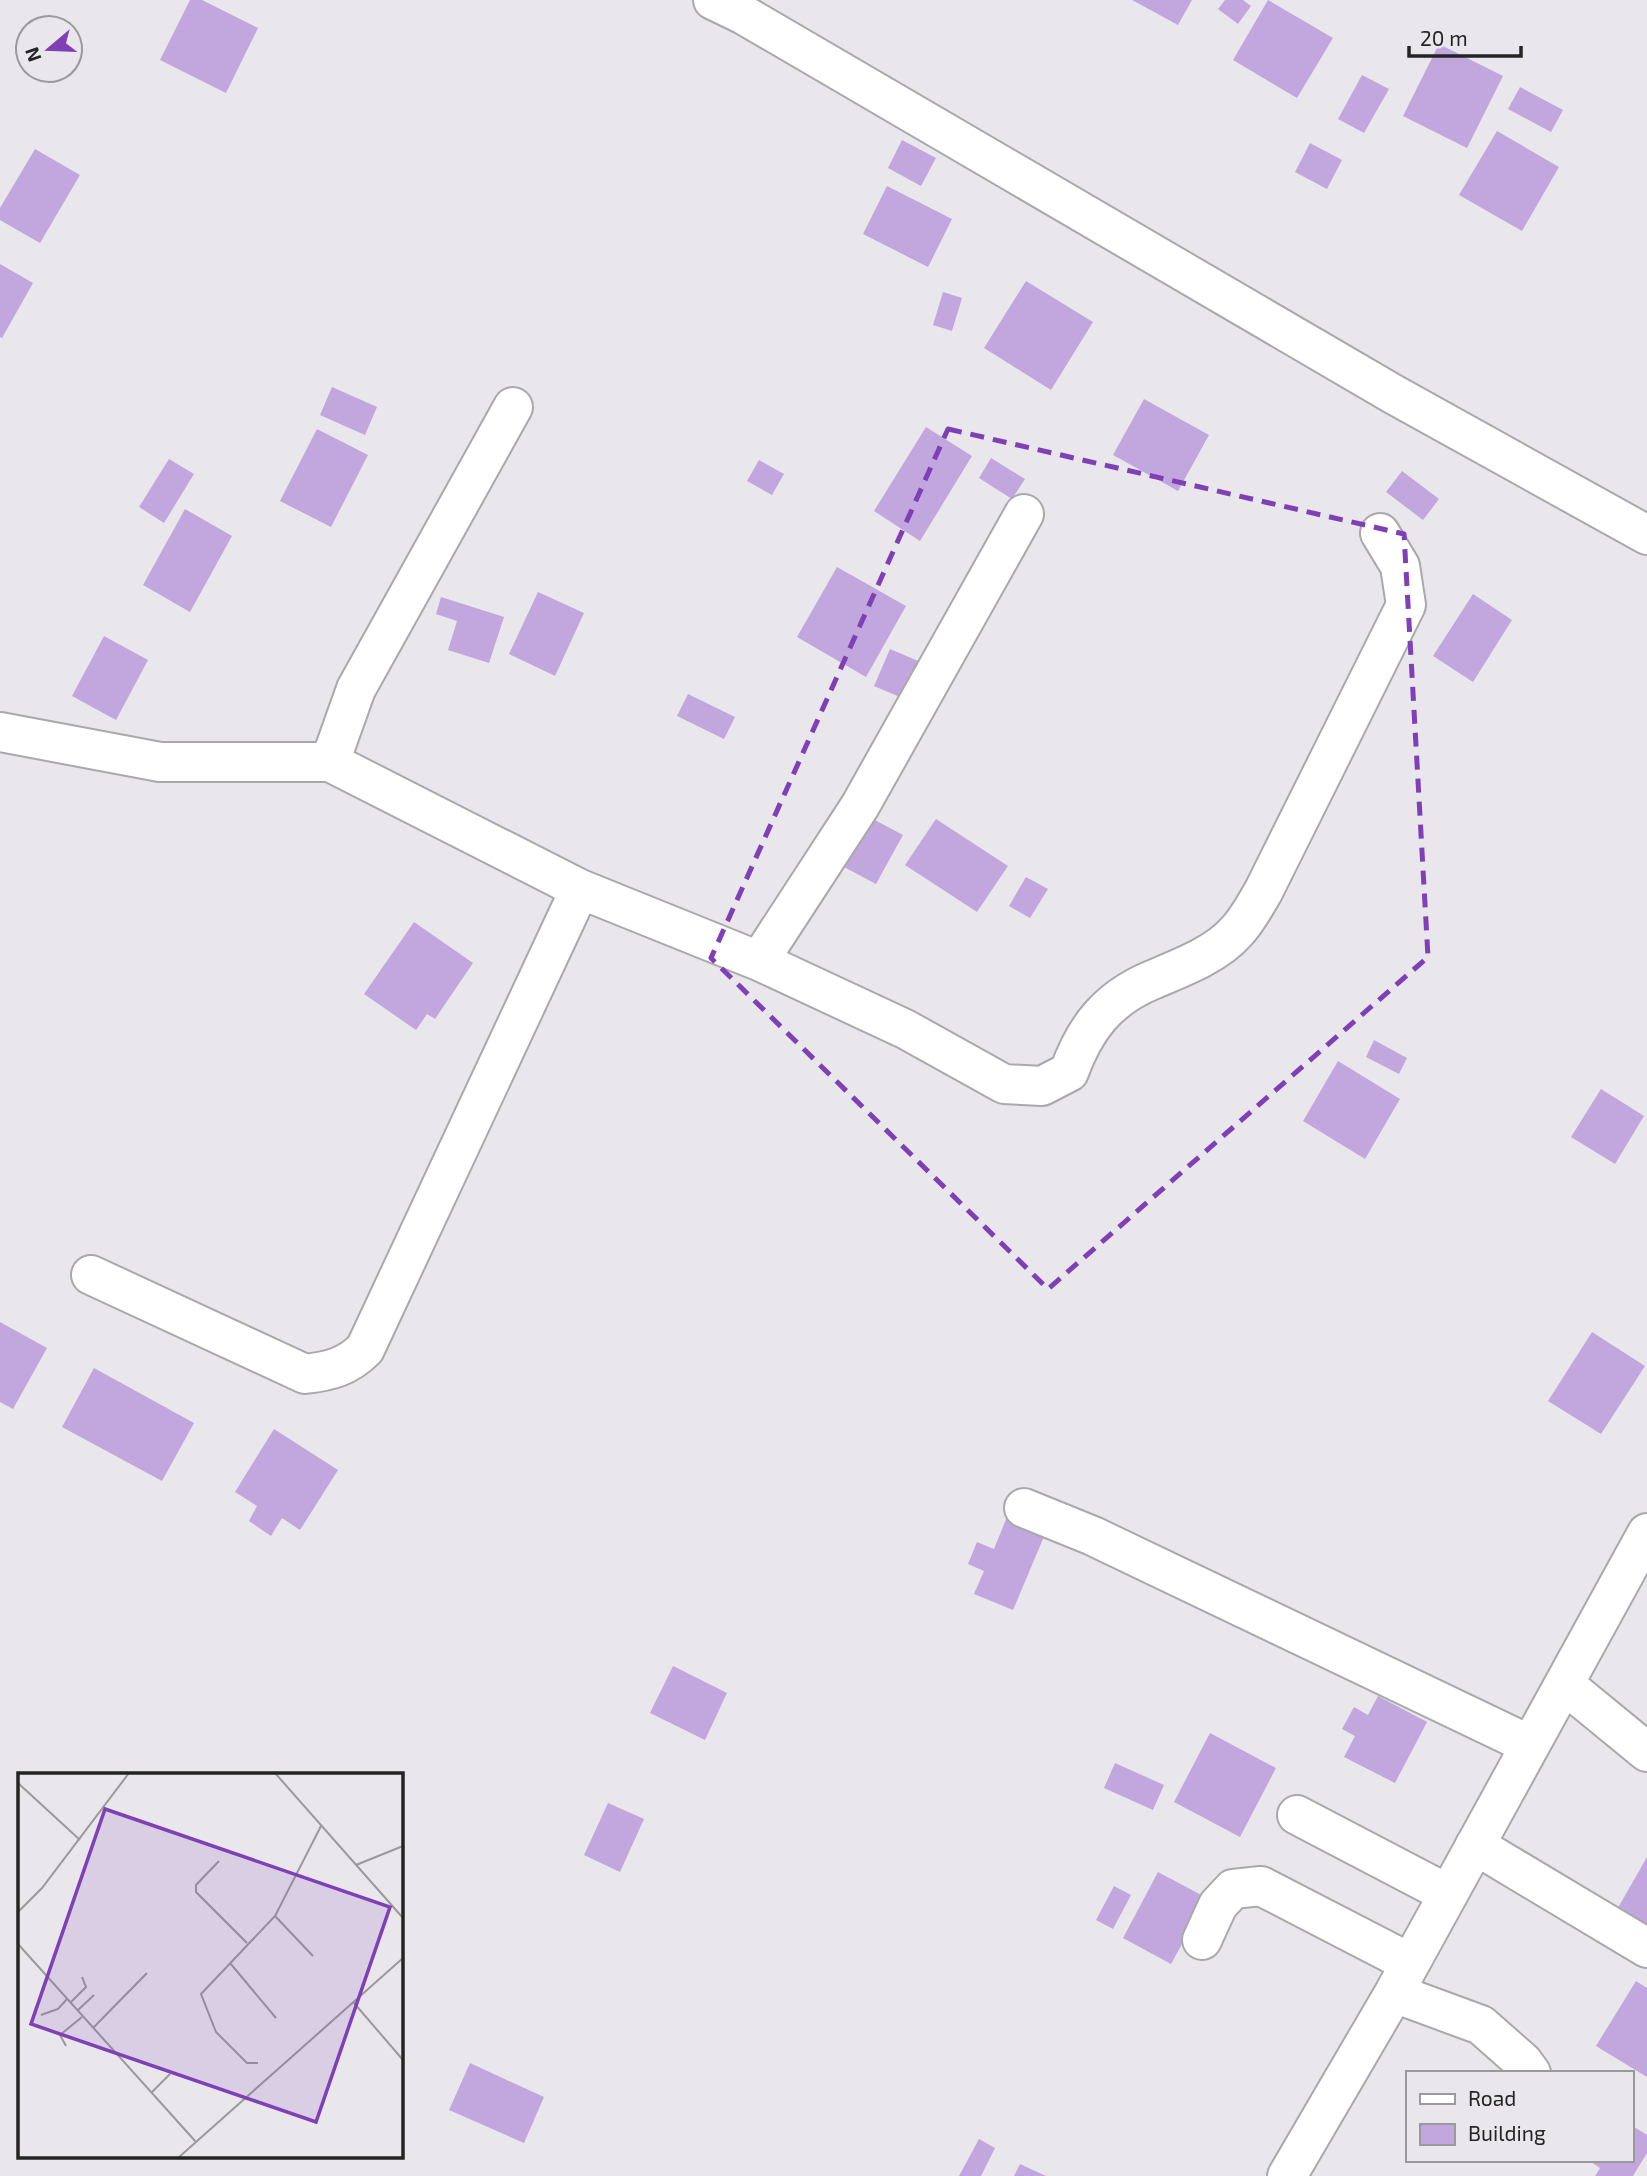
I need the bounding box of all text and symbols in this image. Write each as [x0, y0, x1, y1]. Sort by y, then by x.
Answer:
north arrow [14, 14, 84, 84]
scale bar [1409, 14, 1521, 58]
text: 20 m [1420, 25, 1468, 50]
text: N [19, 44, 46, 65]
inset map [18, 1773, 402, 2158]
legend [1406, 2071, 1633, 2162]
text: Road [1468, 2085, 1516, 2110]
text: Building [1468, 2120, 1546, 2145]

